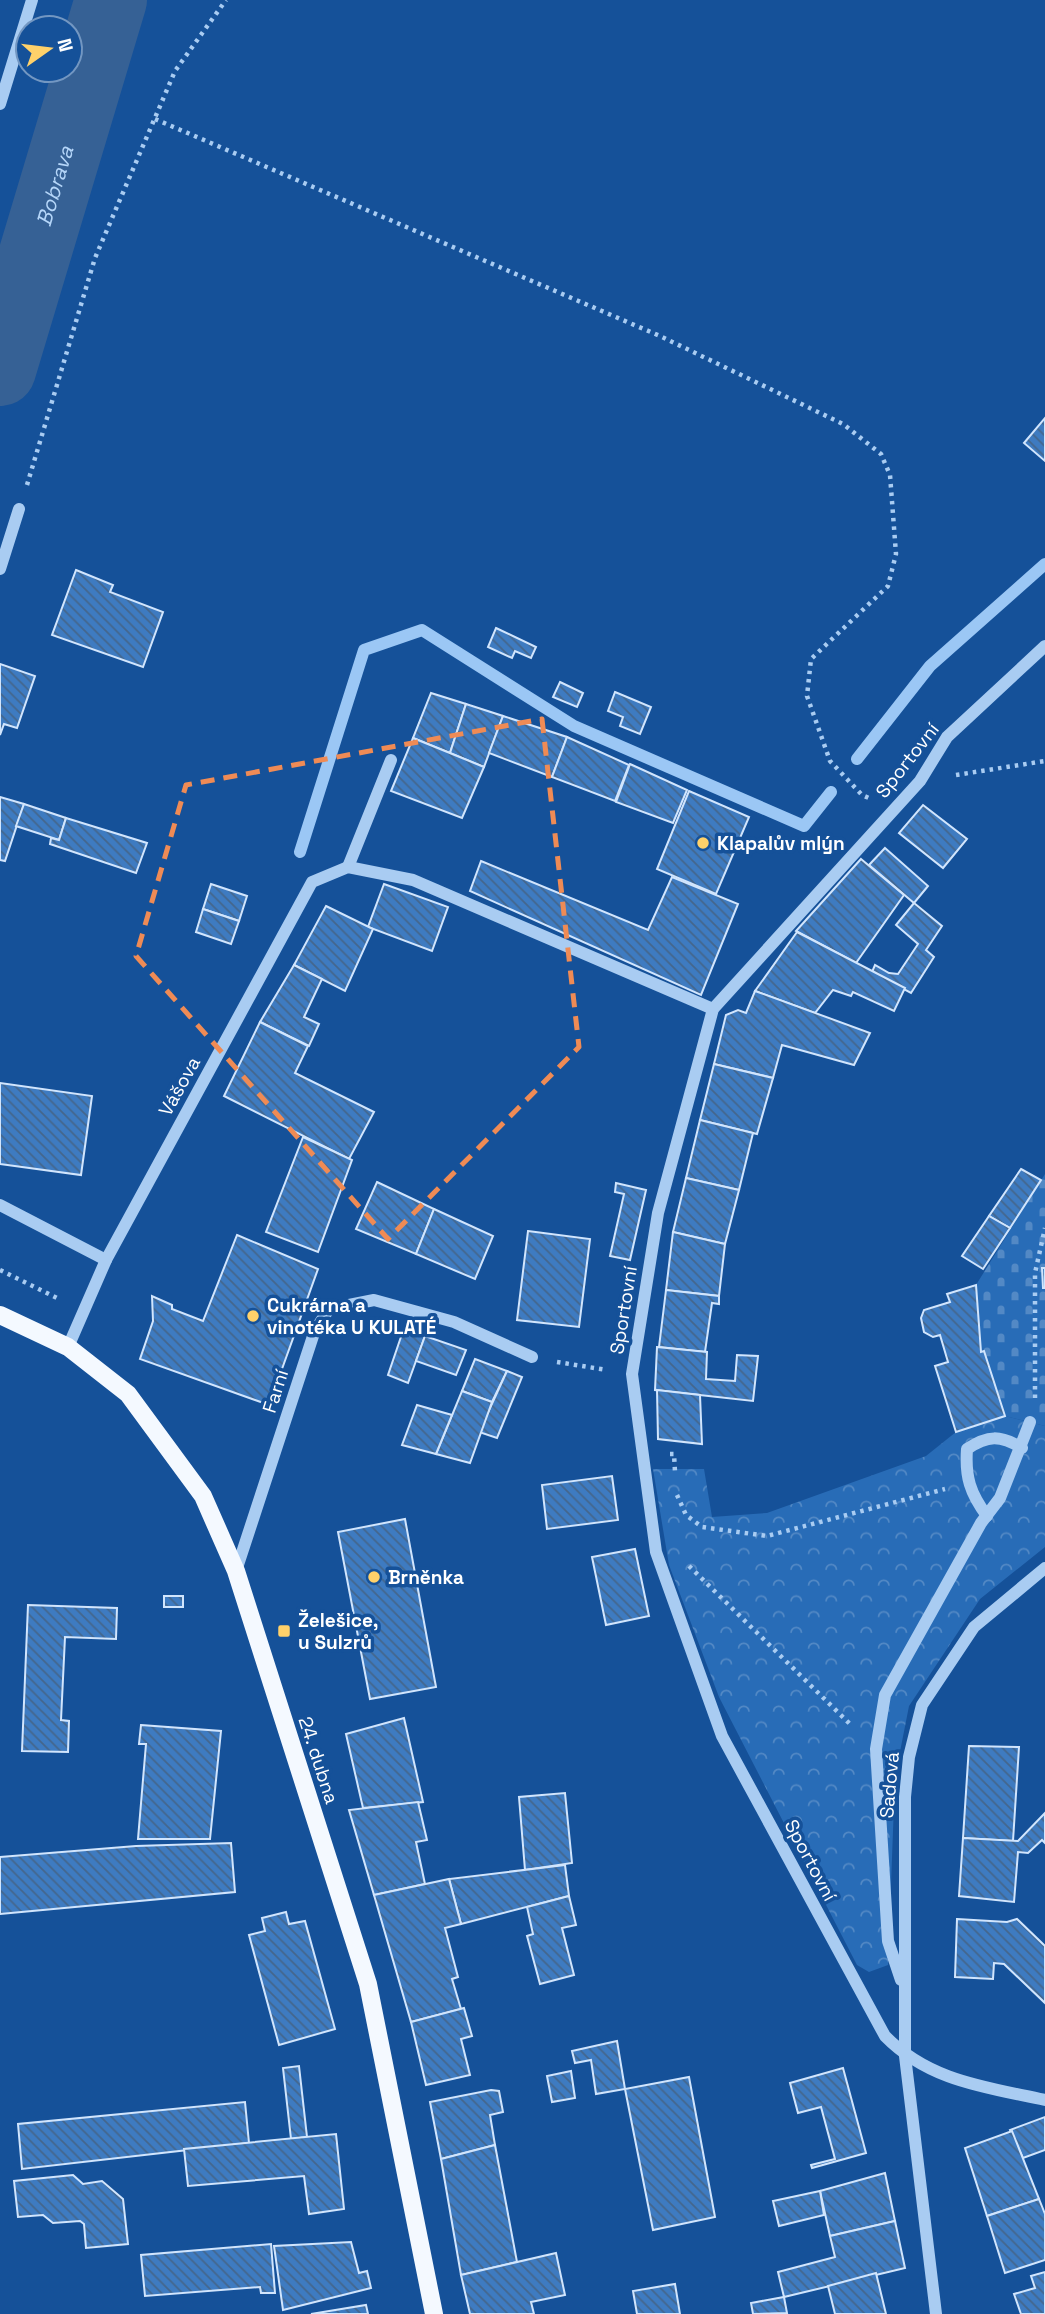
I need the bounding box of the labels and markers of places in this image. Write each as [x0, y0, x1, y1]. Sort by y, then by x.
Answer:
place label: Klapalův mlýn [717, 831, 845, 856]
marker: Klapalův mlýn [695, 835, 711, 851]
place label: Cukrárna a vinotéka U KULATÉ [267, 1293, 436, 1340]
marker: Cukrárna a vinotéka U KULATÉ [245, 1308, 261, 1324]
place label: Brněnka [388, 1565, 464, 1590]
marker: Brněnka [366, 1569, 382, 1585]
place label: Želešice, u Sulzrů [298, 1608, 378, 1655]
marker: Želešice, u Sulzrů [276, 1623, 292, 1639]

